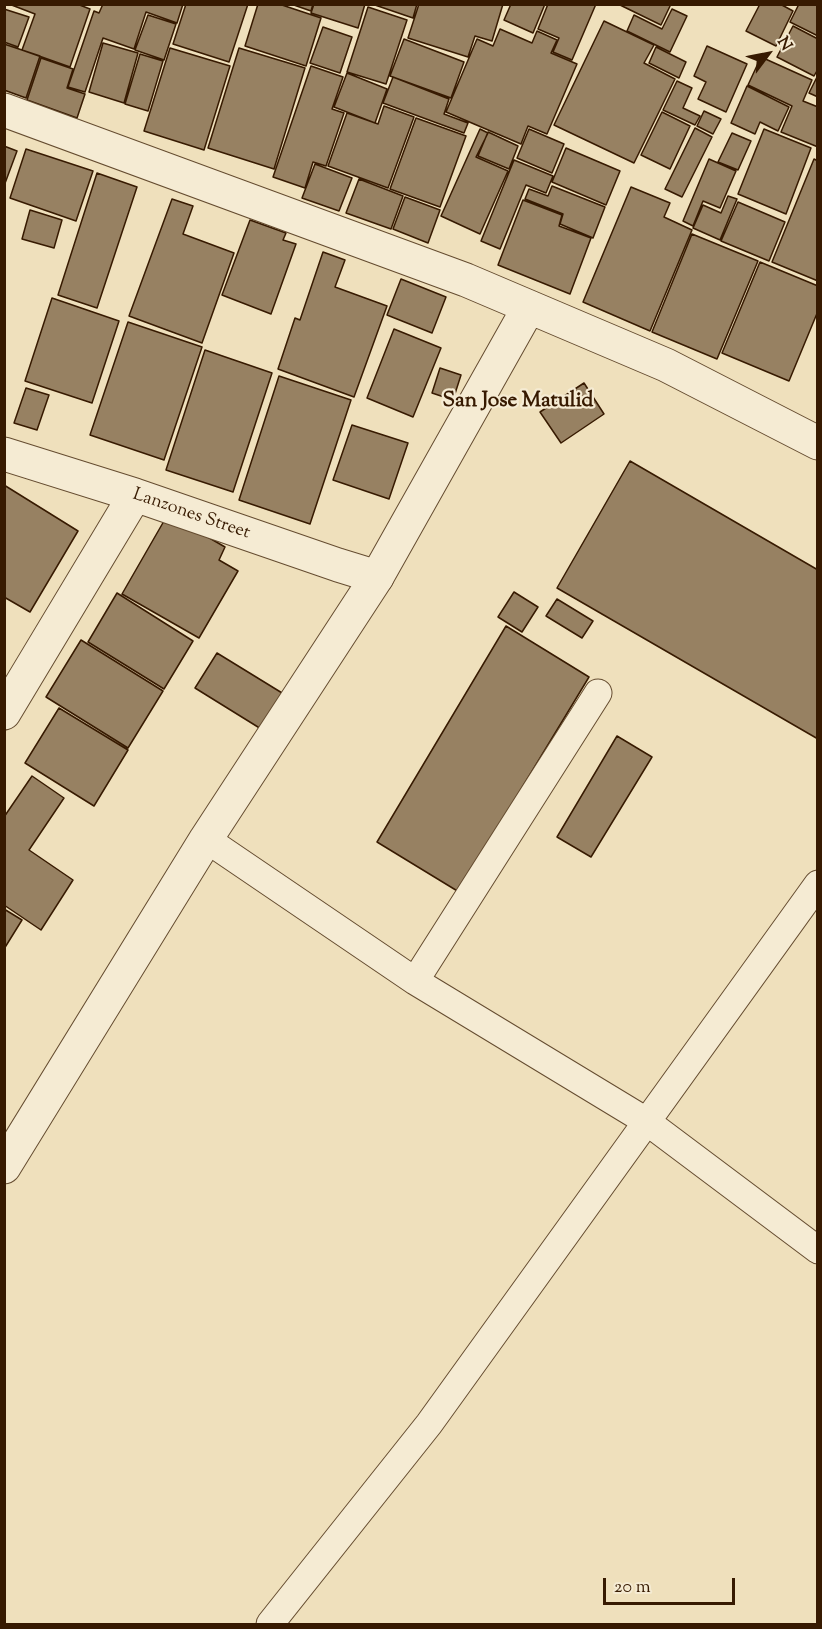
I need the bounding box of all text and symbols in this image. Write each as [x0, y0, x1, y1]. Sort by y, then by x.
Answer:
north arrow [738, 24, 798, 84]
text: N [771, 33, 797, 56]
district label: San Jose Matulid [443, 389, 593, 415]
street label: Lanzones Street [129, 485, 253, 545]
scale bar [606, 1566, 738, 1604]
text: 20 m [614, 1575, 651, 1601]

